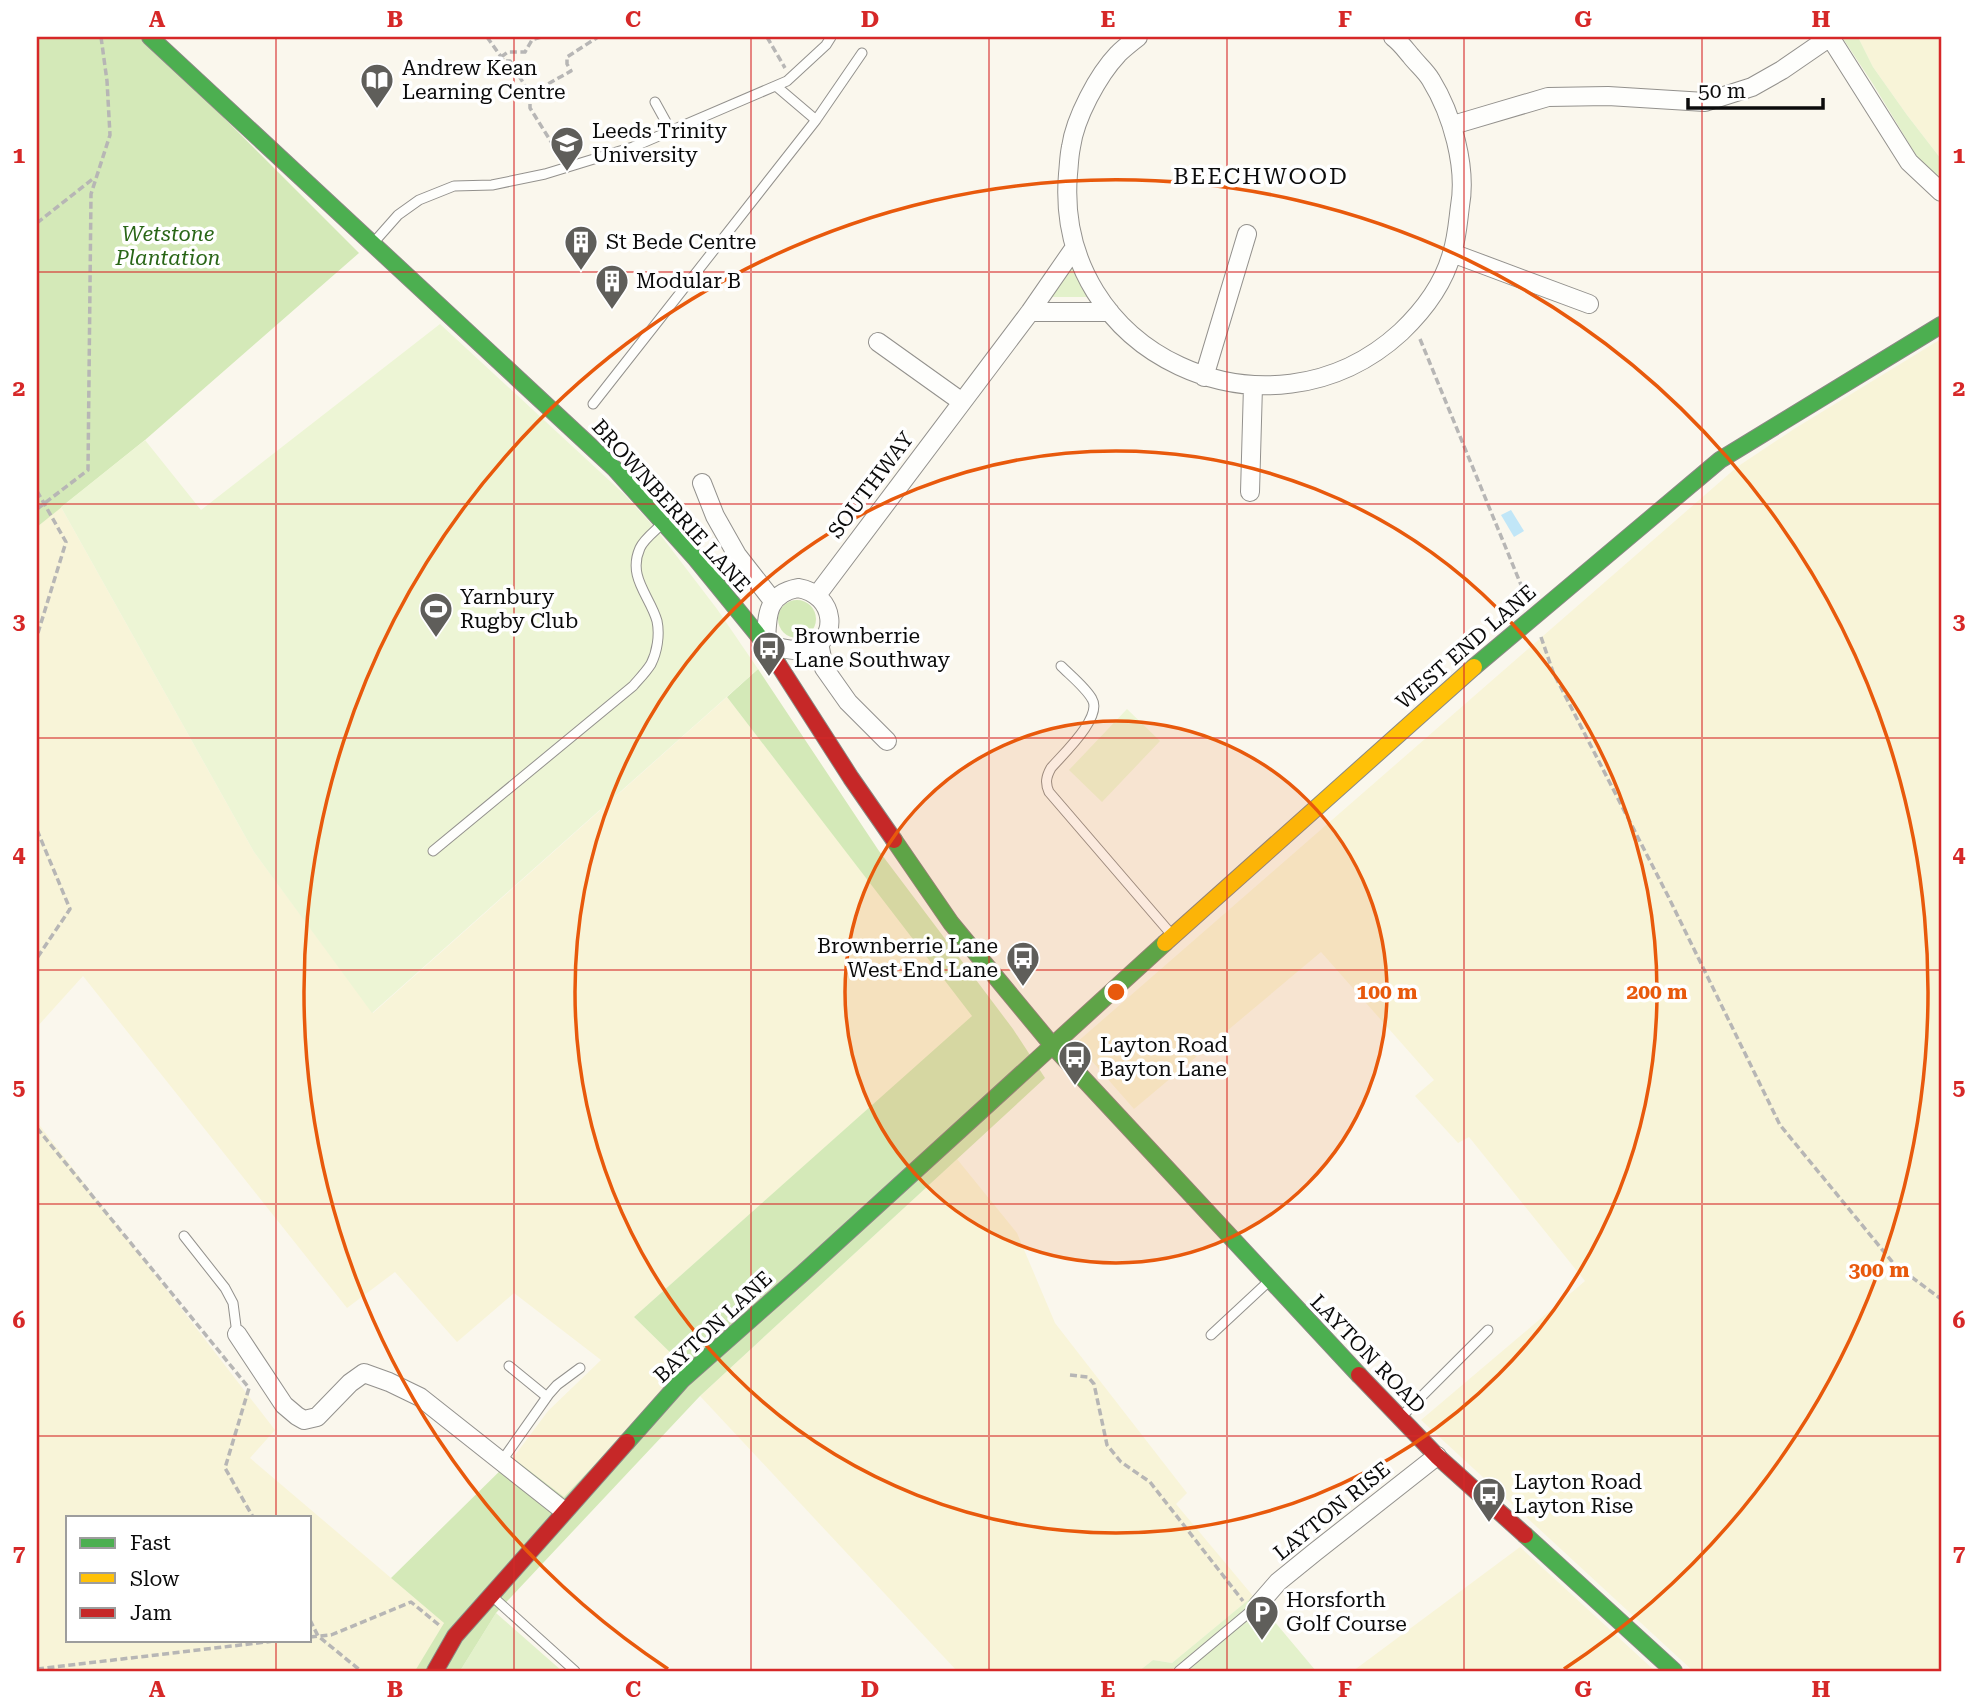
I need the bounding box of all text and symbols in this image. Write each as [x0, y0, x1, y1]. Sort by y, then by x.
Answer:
text: A [149, 6, 166, 33]
text: B [387, 6, 403, 33]
text: C [625, 6, 641, 33]
text: D [861, 6, 879, 33]
text: E [1101, 6, 1115, 33]
text: F [1338, 6, 1352, 33]
text: G [1574, 6, 1592, 33]
text: H [1812, 6, 1831, 33]
place label: Andrew Kean Learning Centre [402, 56, 566, 104]
library icon: Andrew Kean Learning Centre [358, 61, 396, 110]
scale bar [1688, 66, 1822, 110]
text: 50 m [1698, 79, 1746, 103]
place label: Leeds Trinity University [592, 119, 728, 167]
school or university icon: Leeds Trinity University [548, 124, 586, 173]
text: 1 [13, 142, 26, 169]
text: 1 [1953, 142, 1966, 169]
district label: BEECHWOOD [1173, 163, 1349, 190]
park label: Wetstone Plantation [114, 222, 221, 270]
building icon: St Bede Centre [562, 223, 600, 272]
place label: St Bede Centre [606, 230, 756, 254]
building icon: Modular B [593, 262, 631, 311]
place label: Modular B [636, 269, 741, 293]
text: 2 [13, 375, 25, 402]
text: 2 [1953, 375, 1965, 402]
street label: BROWNBERRIE LANE [587, 415, 755, 597]
street label: SOUTHWAY [823, 427, 919, 543]
street label: WEST END LANE [1391, 580, 1541, 714]
place label: Yarnbury Rugby Club [460, 585, 578, 633]
sports icon: Yarnbury Rugby Club [417, 590, 455, 639]
text: 3 [13, 608, 26, 635]
text: 3 [1953, 608, 1966, 635]
place label: Brownberrie Lane Southway [794, 624, 950, 672]
bus stop icon: Brownberrie Lane Southway [750, 629, 788, 678]
text: 4 [13, 841, 26, 868]
text: 4 [1953, 841, 1966, 868]
place label: Brownberrie Lane West End Lane [817, 934, 998, 982]
bus stop icon: Brownberrie Lane West End Lane [1004, 939, 1042, 988]
centre of rings [1104, 980, 1128, 1004]
text: 100 m [1357, 980, 1417, 1004]
text: 200 m [1627, 980, 1687, 1004]
place label: Layton Road Bayton Lane [1100, 1033, 1229, 1081]
bus stop icon: Layton Road Bayton Lane [1056, 1038, 1094, 1087]
text: 5 [13, 1074, 26, 1101]
text: 5 [1953, 1074, 1966, 1101]
text: 300 m [1849, 1258, 1909, 1282]
street label: BAYTON LANE [649, 1266, 777, 1388]
street label: LAYTON ROAD [1305, 1290, 1431, 1418]
text: 6 [13, 1307, 26, 1334]
text: 6 [1953, 1307, 1966, 1334]
street label: LAYTON RISE [1269, 1457, 1395, 1565]
place label: Layton Road Layton Rise [1514, 1470, 1643, 1518]
bus stop icon: Layton Road Layton Rise [1470, 1475, 1508, 1524]
legend [66, 1516, 312, 1642]
text: Fast [130, 1531, 171, 1555]
text: 7 [13, 1540, 26, 1567]
text: 7 [1953, 1540, 1966, 1567]
text: Slow [130, 1567, 180, 1591]
place label: Horsforth Golf Course [1286, 1588, 1407, 1636]
parking icon: Horsforth Golf Course [1243, 1593, 1281, 1642]
text: Jam [130, 1601, 172, 1625]
text: A [149, 1676, 166, 1703]
text: B [387, 1676, 403, 1703]
text: C [625, 1676, 641, 1703]
text: D [861, 1676, 879, 1703]
text: E [1101, 1676, 1115, 1703]
text: F [1338, 1676, 1352, 1703]
text: G [1574, 1676, 1592, 1703]
text: H [1812, 1676, 1831, 1703]

